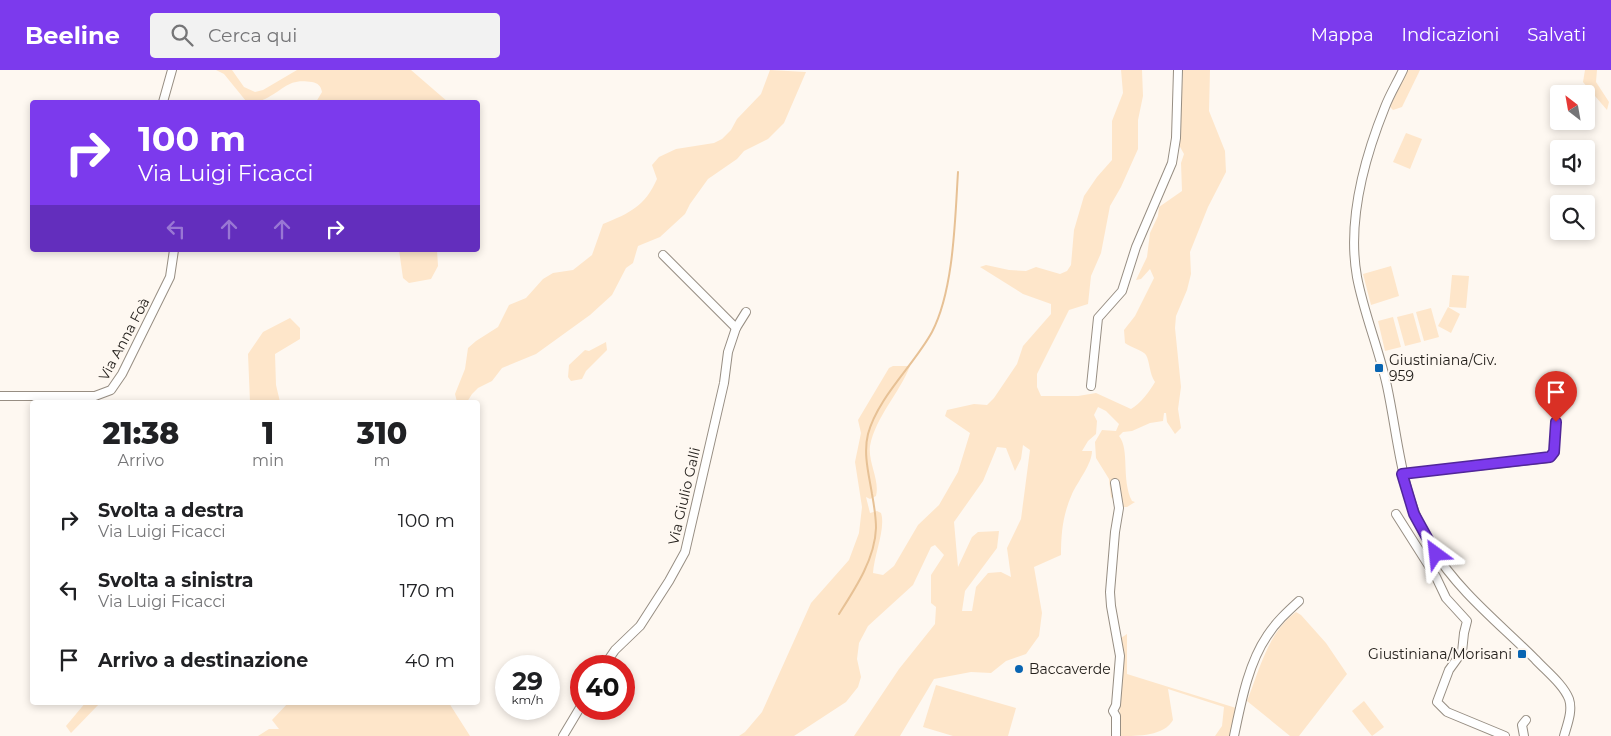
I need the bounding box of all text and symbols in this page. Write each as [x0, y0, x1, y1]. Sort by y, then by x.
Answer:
search box [150, 13, 500, 58]
text: Beeline [25, 21, 120, 50]
icon: search [168, 21, 196, 49]
text: Cerca qui [208, 24, 297, 47]
text: Mappa [1311, 24, 1374, 46]
text: Indicazioni [1402, 24, 1499, 46]
text: Salvati [1527, 24, 1586, 46]
north arrow [1550, 85, 1595, 130]
map controls [1550, 85, 1595, 240]
text: 100 m [138, 117, 246, 160]
icon: right [55, 120, 120, 185]
button: sound [1550, 140, 1595, 185]
text: Via Luigi Ficacci [138, 160, 313, 187]
button: search [1550, 195, 1595, 240]
icon: left [162, 215, 190, 243]
icon: ahead [215, 215, 243, 243]
icon: ahead [268, 215, 296, 243]
icon: right [321, 215, 349, 243]
street label: Via Anna Foà [95, 294, 153, 384]
place label: Giustiniana/Civ. 959 [1389, 351, 1497, 385]
marker: Giustiniana/Civ. 959 [1373, 362, 1385, 374]
pin [1535, 371, 1577, 422]
icon: arrive [1542, 378, 1570, 406]
text: 21:38 [103, 415, 179, 452]
text: 1 [262, 415, 274, 452]
text: 310 [357, 415, 407, 452]
street label: Via Giulio Galli [664, 445, 704, 547]
text: Arrivo [118, 451, 164, 470]
text: min [252, 451, 284, 470]
text: m [374, 451, 391, 470]
text: Svolta a destra [98, 499, 244, 522]
icon: right [55, 506, 83, 534]
text: 100 m [398, 509, 455, 532]
text: Via Luigi Ficacci [98, 522, 226, 541]
position arrow [1409, 527, 1461, 579]
text: Svolta a sinistra [98, 569, 253, 592]
icon: left [55, 576, 83, 604]
text: 170 m [400, 579, 455, 602]
text: Via Luigi Ficacci [98, 592, 226, 611]
place label: Giustiniana/Morisani [1368, 645, 1512, 663]
icon: arrive [55, 646, 83, 674]
marker: Giustiniana/Morisani [1516, 648, 1528, 660]
text: Arrivo a destinazione [98, 649, 308, 672]
text: 40 m [405, 649, 455, 672]
speed limit sign: 40 [570, 655, 635, 720]
place label: Baccaverde [1029, 660, 1111, 678]
marker: Baccaverde [1013, 663, 1025, 675]
text: 29 [512, 666, 543, 696]
text: km/h [511, 692, 544, 707]

